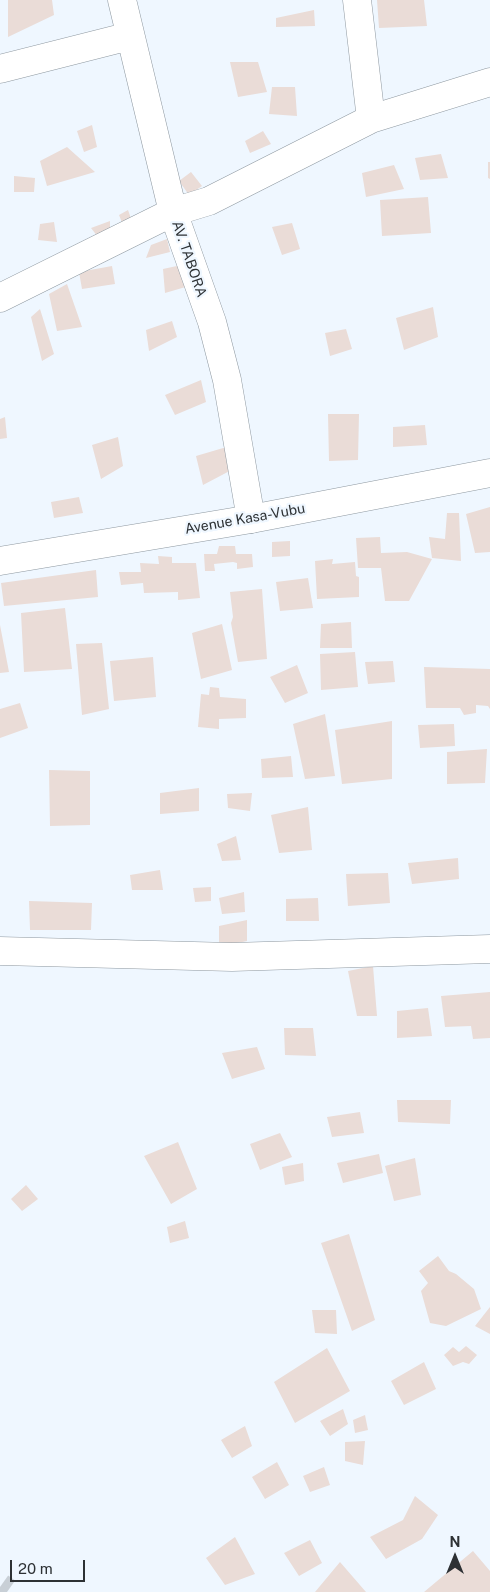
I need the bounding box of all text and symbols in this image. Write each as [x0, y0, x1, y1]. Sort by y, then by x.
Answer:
street label: AV. TABORA [168, 219, 210, 299]
street label: Avenue Kasa-Vubu [184, 500, 306, 538]
north arrow [430, 1532, 480, 1582]
text: N [450, 1534, 460, 1550]
scale bar [12, 1550, 88, 1582]
text: 20 m [18, 1560, 53, 1577]

